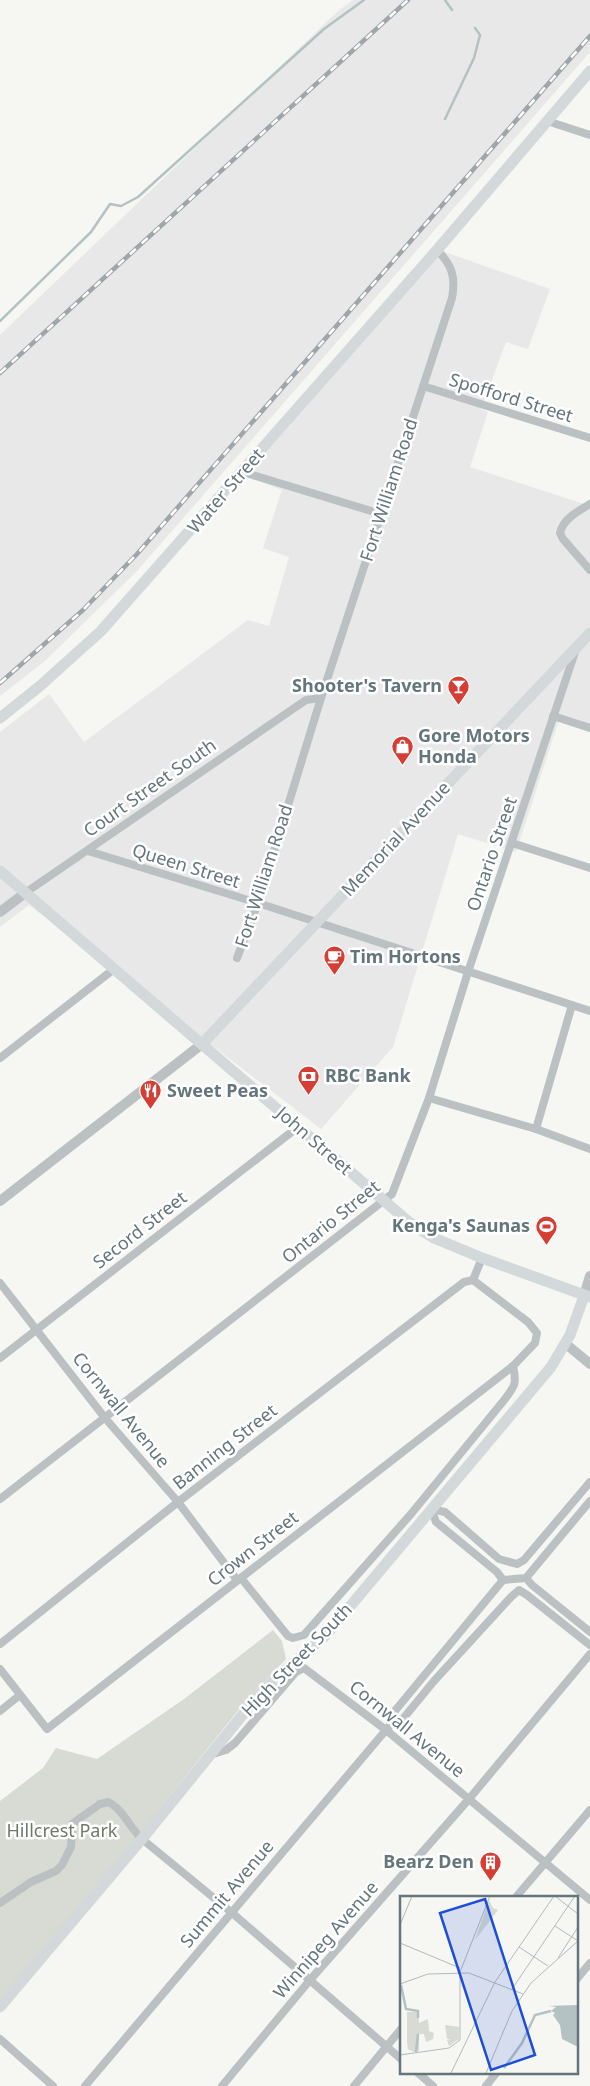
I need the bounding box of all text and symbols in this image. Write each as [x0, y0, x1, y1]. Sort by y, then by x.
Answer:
street label: Spofford Street [446, 367, 577, 427]
street label: Fort William Road [354, 415, 422, 564]
street label: Water Street [182, 442, 269, 538]
place label: Shooter's Tavern [292, 673, 442, 697]
bar icon: Shooter's Tavern [446, 674, 470, 705]
place label: Gore Motors Honda [418, 723, 530, 768]
street label: Court Street South [78, 732, 220, 842]
shop icon: Gore Motors Honda [390, 734, 414, 765]
street label: Memorial Avenue [336, 776, 455, 901]
street label: Ontario Street [460, 793, 522, 914]
street label: Fort William Road [229, 801, 297, 950]
street label: Queen Street [129, 837, 244, 893]
place label: Tim Hortons [350, 944, 461, 968]
cafe icon: Tim Hortons [322, 945, 346, 976]
place label: RBC Bank [325, 1063, 411, 1087]
bank icon: RBC Bank [297, 1064, 321, 1095]
place label: Sweet Peas [167, 1078, 268, 1102]
restaurant icon: Sweet Peas [139, 1079, 163, 1110]
street label: John Street [270, 1099, 358, 1180]
street label: Ontario Street [276, 1174, 385, 1268]
street label: Secord Street [88, 1185, 192, 1273]
place label: Kenga's Saunas [392, 1213, 530, 1237]
sports icon: Kenga's Saunas [534, 1214, 558, 1245]
street label: Cornwall Avenue [68, 1347, 176, 1472]
street label: Banning Street [167, 1398, 282, 1494]
street label: Crown Street [202, 1505, 303, 1591]
street label: High Street South [236, 1597, 357, 1721]
street label: Cornwall Avenue [345, 1674, 470, 1782]
park label: Hillcrest Park [7, 1818, 118, 1842]
street label: Summit Avenue [174, 1834, 278, 1952]
place label: Bearz Den [383, 1849, 474, 1873]
building icon: Bearz Den [478, 1850, 502, 1881]
street label: Winnipeg Avenue [267, 1875, 383, 2003]
inset map [400, 1896, 578, 2074]

